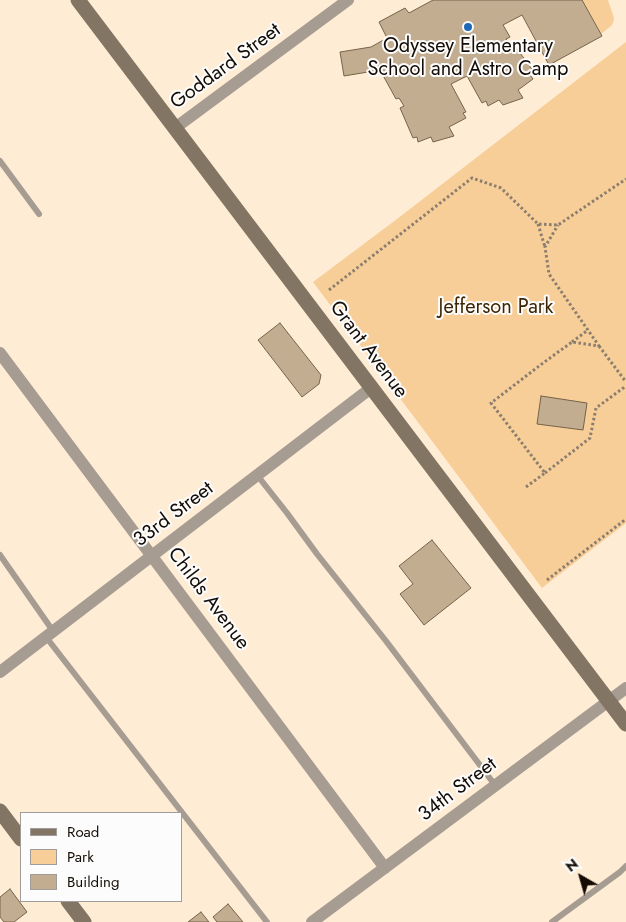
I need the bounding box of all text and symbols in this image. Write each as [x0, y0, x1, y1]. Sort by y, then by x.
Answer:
street label: Goddard Street [166, 19, 286, 115]
marker: Odyssey Elementary School and Astro Camp [462, 21, 474, 33]
place label: Odyssey Elementary School and Astro Camp [368, 35, 568, 82]
park label: Jefferson Park [439, 296, 553, 320]
street label: Grant Avenue [324, 297, 412, 403]
street label: 33rd Street [129, 477, 219, 553]
street label: Childs Avenue [162, 543, 254, 655]
street label: 34th Street [414, 753, 502, 827]
legend [20, 812, 182, 902]
text: Road [67, 821, 99, 843]
text: Park [67, 846, 94, 868]
north arrow [556, 852, 606, 902]
text: N [561, 854, 582, 876]
text: Building [67, 871, 119, 893]

